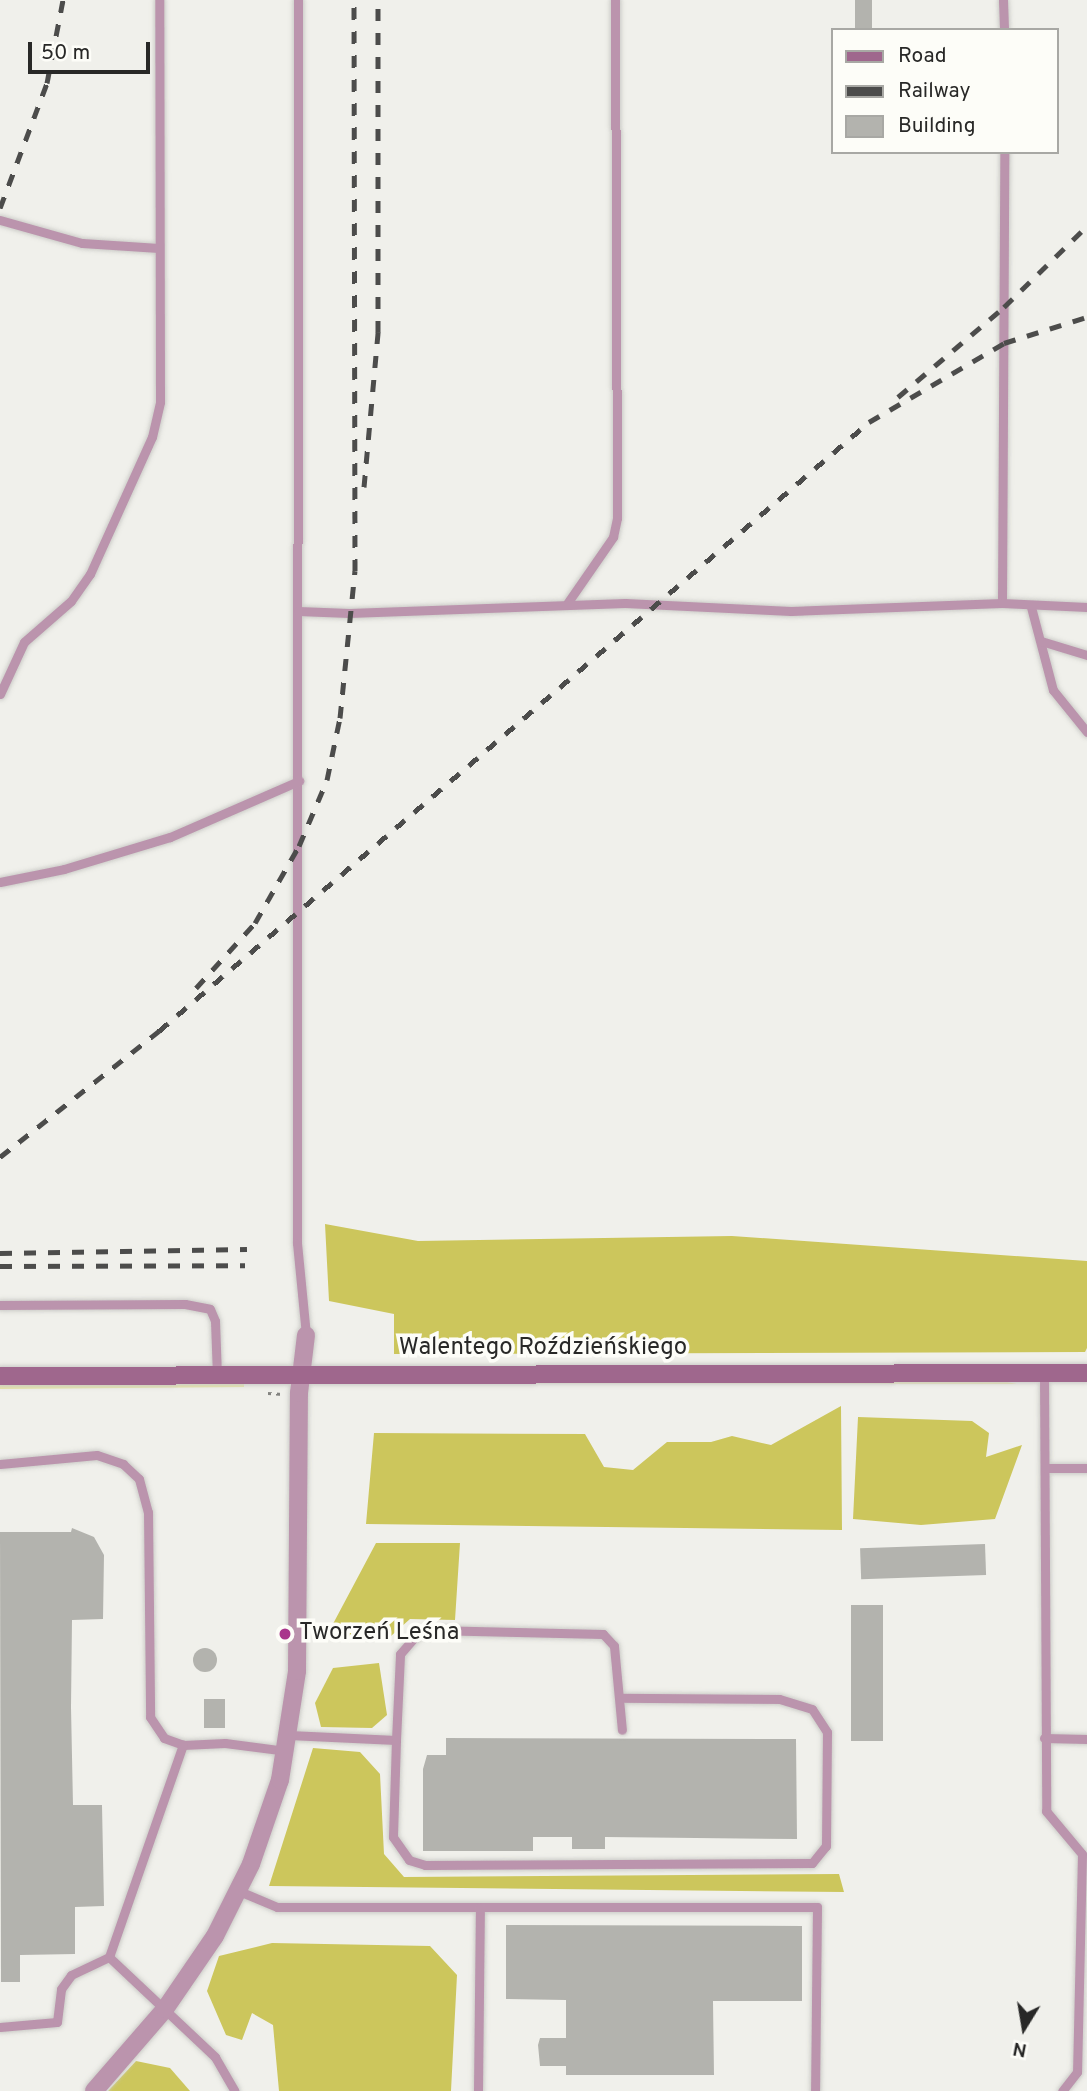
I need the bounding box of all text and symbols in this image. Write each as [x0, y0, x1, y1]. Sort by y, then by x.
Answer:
scale bar [32, 28, 154, 72]
legend [832, 28, 1059, 154]
text: 50 m [41, 40, 90, 67]
text: Road [898, 43, 947, 70]
text: Railway [898, 78, 971, 105]
text: Building [898, 113, 976, 140]
street label: Walentego Roździeńskiego [399, 1335, 687, 1363]
place label: Tworzeń Leśna [299, 1620, 459, 1648]
marker: Tworzeń Leśna [277, 1626, 293, 1642]
north arrow [989, 1993, 1059, 2063]
text: N [1011, 2036, 1029, 2062]

